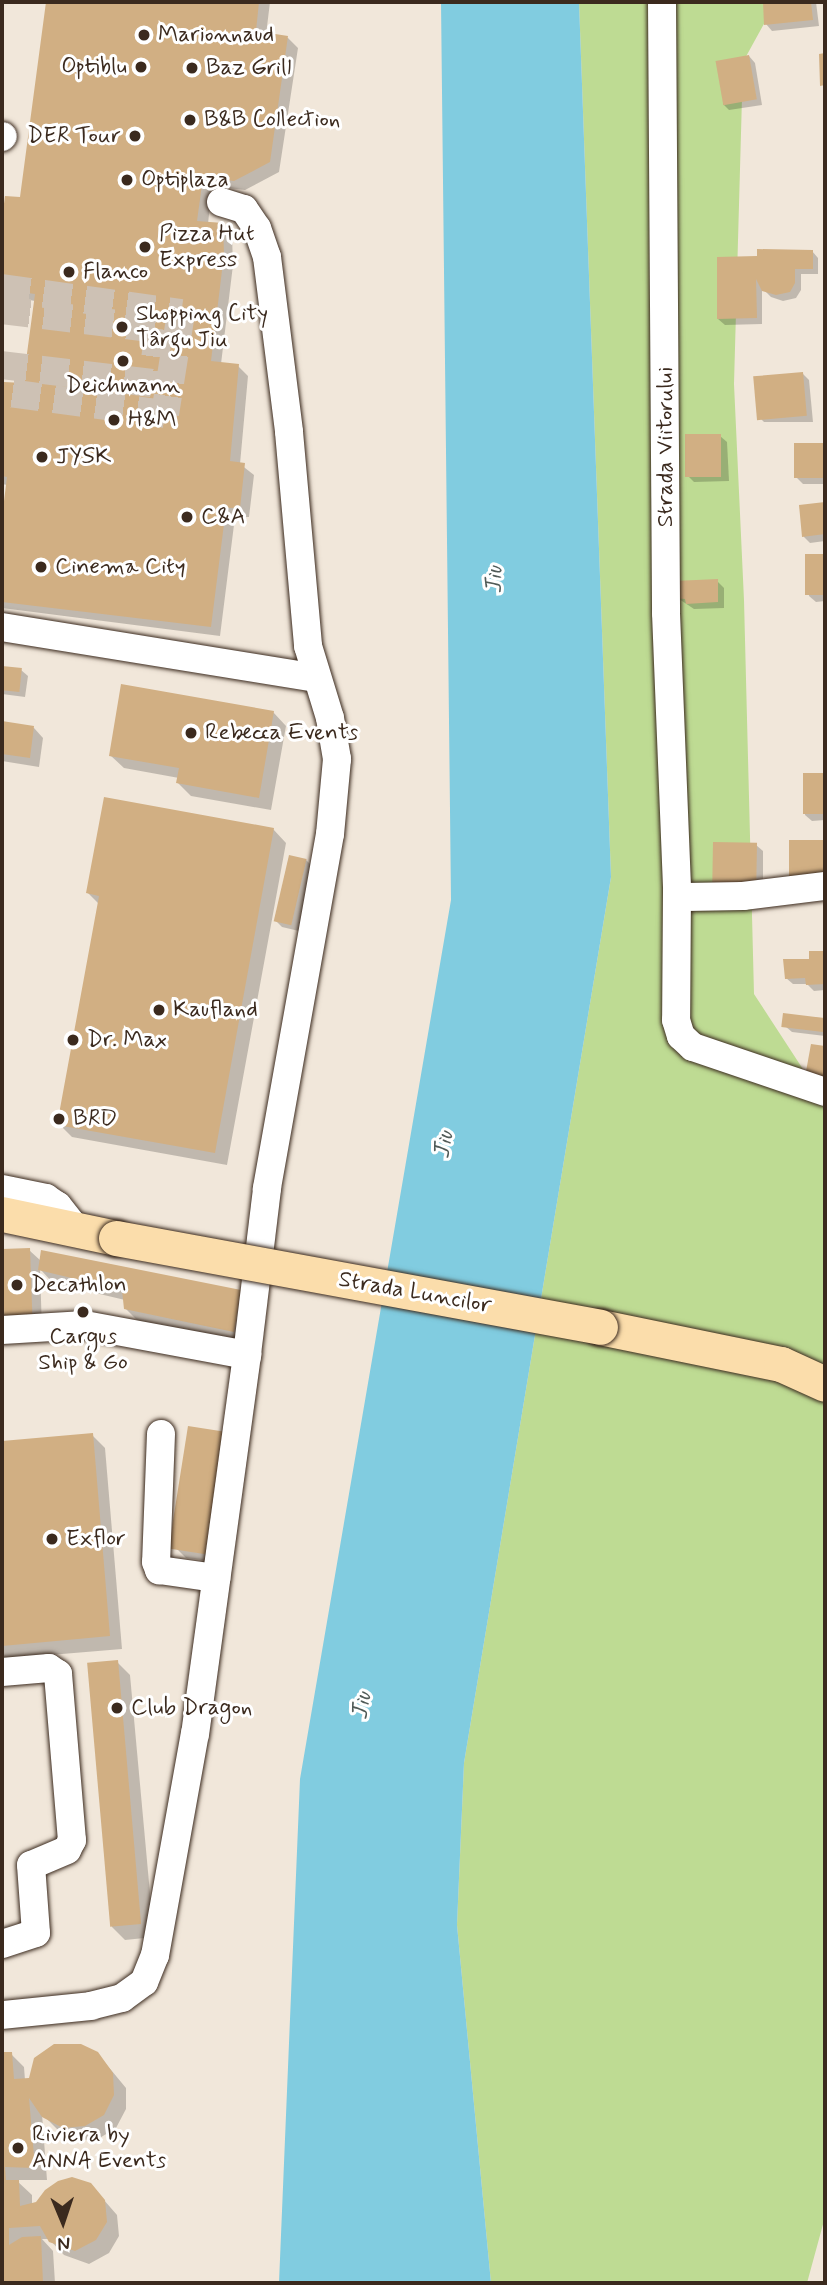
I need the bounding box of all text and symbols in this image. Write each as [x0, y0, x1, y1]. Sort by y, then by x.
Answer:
place label: Marionnaud [158, 21, 274, 49]
marker: Marionnaud [136, 27, 152, 43]
place label: Optiblu [61, 53, 127, 81]
place label: Baz Grill [206, 54, 291, 82]
marker: Optiblu [133, 59, 149, 75]
marker: Baz Grill [184, 60, 200, 76]
place label: B&B Collection [204, 106, 343, 134]
marker: B&B Collection [182, 112, 198, 128]
place label: DER Tour [34, 122, 121, 150]
marker: DER Tour [127, 128, 143, 144]
place label: Optiplaza [141, 166, 229, 194]
marker: Optiplaza [119, 172, 135, 188]
place label: Pizza Hut Express [159, 220, 252, 274]
marker: Pizza Hut Express [137, 239, 153, 255]
place label: Flanco [83, 258, 148, 286]
marker: Flanco [61, 264, 77, 280]
place label: Shopping City Târgu Jiu [136, 300, 268, 354]
marker: Shopping City Târgu Jiu [114, 319, 130, 335]
marker: Deichmann [115, 353, 131, 369]
street label: Strada Viitorului [652, 370, 680, 524]
place label: Deichmann [66, 372, 180, 400]
place label: H&M [128, 406, 176, 434]
marker: H&M [106, 412, 122, 428]
place label: JYSK [56, 443, 111, 471]
marker: JYSK [34, 449, 50, 465]
place label: C&A [201, 503, 246, 531]
marker: C&A [179, 509, 195, 525]
place label: Cinema City [55, 553, 186, 581]
marker: Cinema City [33, 559, 49, 575]
water label: Jiu [481, 566, 509, 594]
place label: Rebecca Events [205, 719, 355, 747]
marker: Rebecca Events [183, 725, 199, 741]
place label: Kaufland [173, 996, 258, 1024]
marker: Kaufland [151, 1002, 167, 1018]
place label: Dr. Max [87, 1026, 167, 1054]
marker: Dr. Max [65, 1032, 81, 1048]
place label: BRD [73, 1105, 117, 1133]
marker: BRD [51, 1111, 67, 1127]
water label: Jiu [428, 1129, 460, 1161]
street label: Strada Luncilor [340, 1267, 490, 1319]
place label: Decathlon [31, 1271, 127, 1299]
marker: Decathlon [9, 1277, 25, 1293]
marker: Cargus Ship & Go [75, 1304, 91, 1320]
place label: Cargus Ship & Go [38, 1323, 128, 1377]
place label: Exflor [66, 1525, 126, 1553]
marker: Exflor [44, 1531, 60, 1547]
water label: Jiu [346, 1690, 378, 1722]
place label: Club Dragon [131, 1694, 252, 1722]
marker: Club Dragon [109, 1700, 125, 1716]
place label: Riviera by ANNA Events [32, 2121, 166, 2175]
marker: Riviera by ANNA Events [10, 2140, 26, 2156]
north arrow [28, 2187, 98, 2257]
text: N [57, 2231, 71, 2256]

